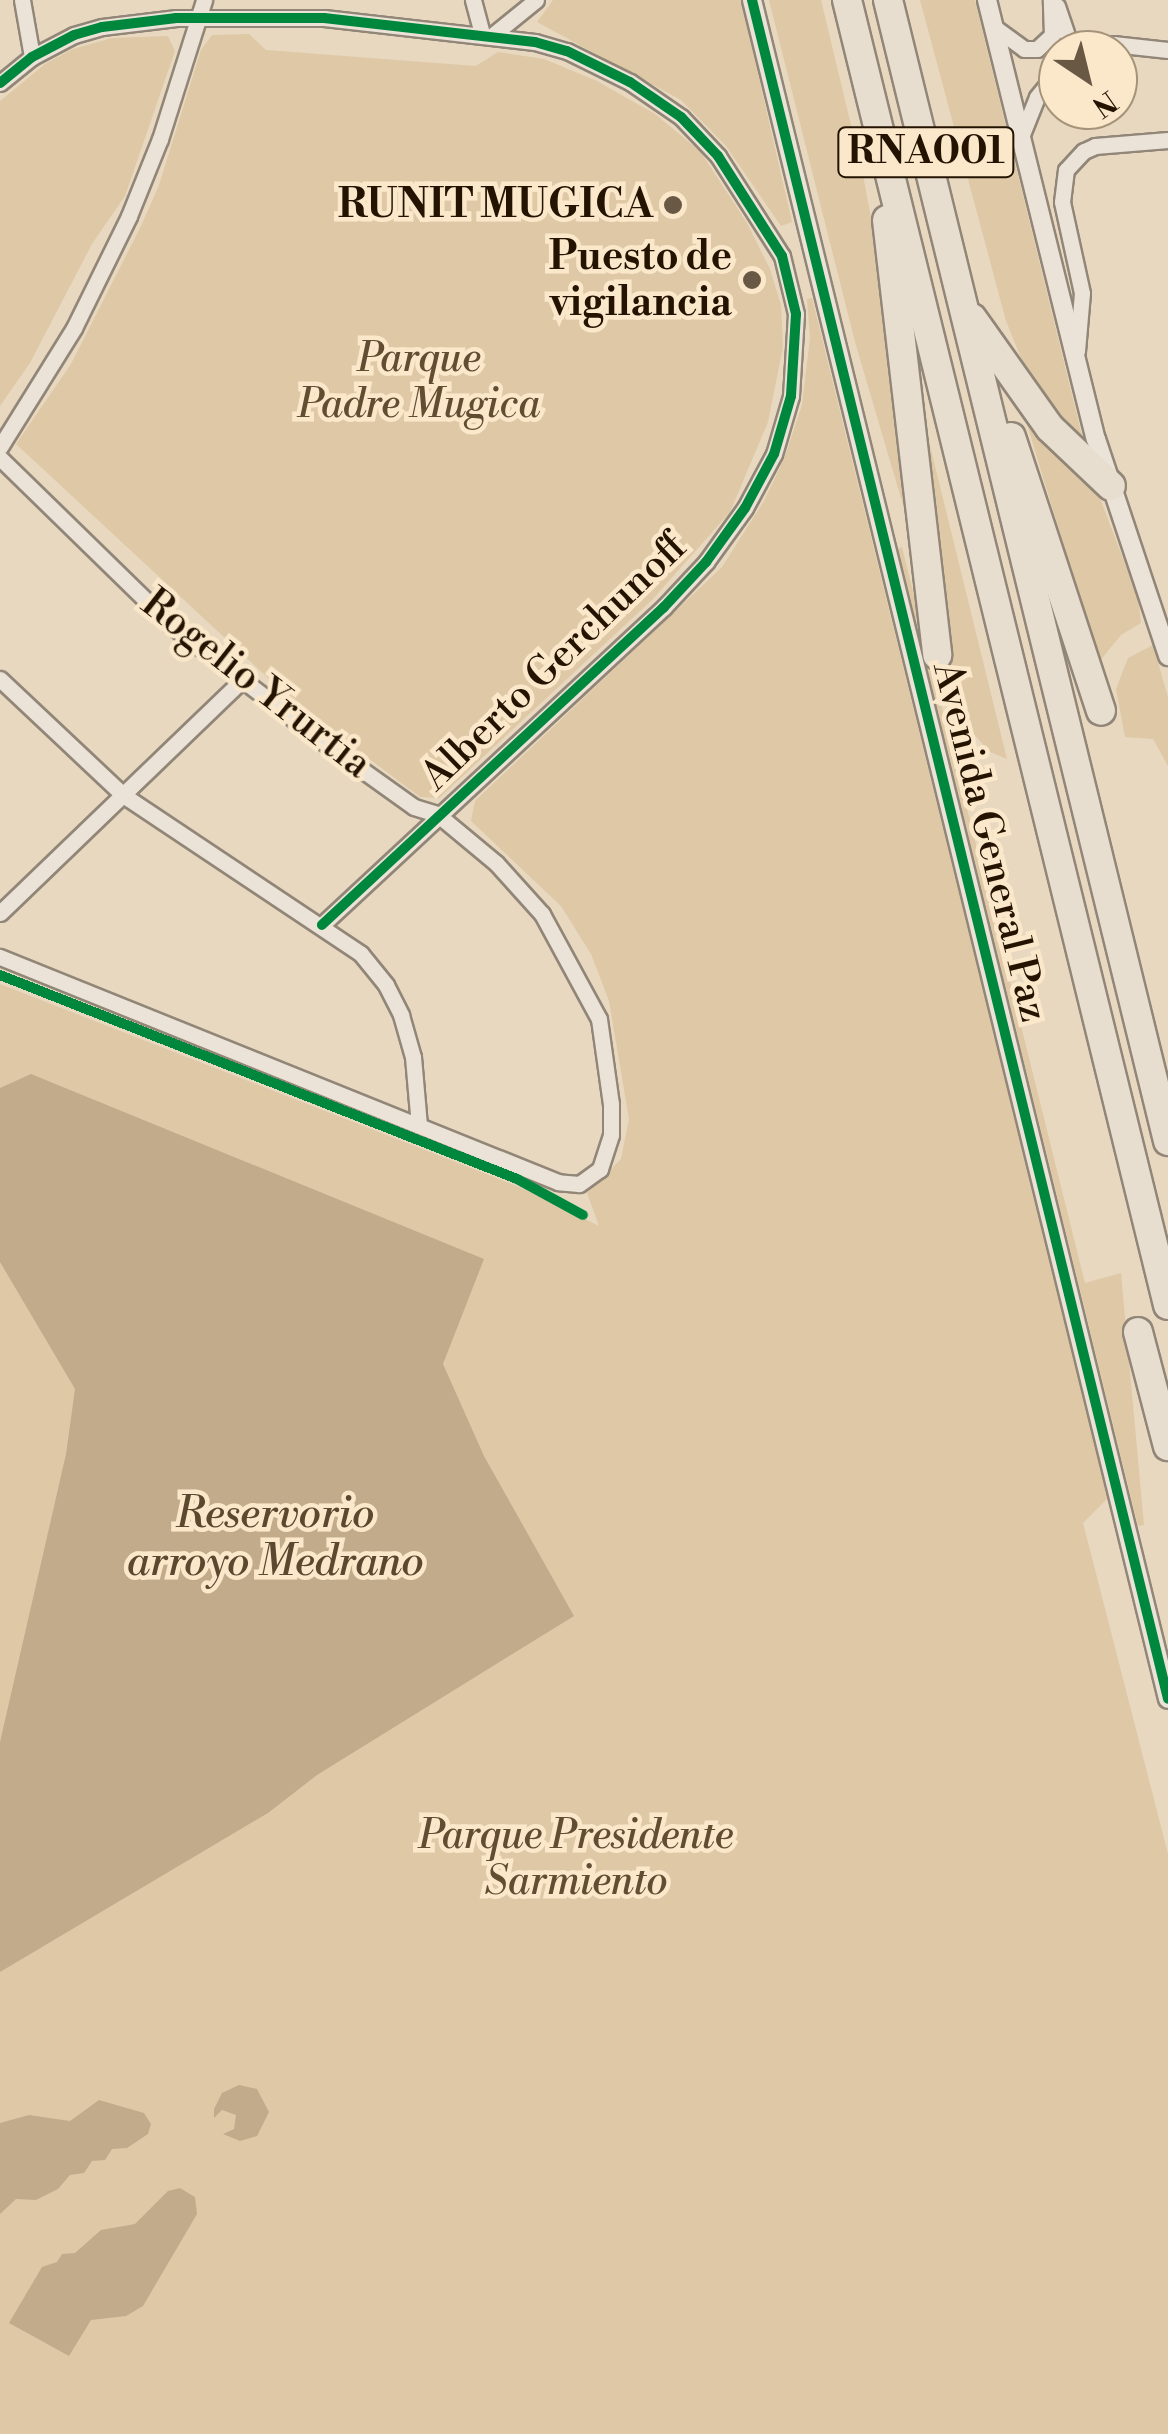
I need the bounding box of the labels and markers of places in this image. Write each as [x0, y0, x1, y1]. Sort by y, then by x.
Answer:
place label: RUNIT MUGICA [338, 181, 653, 229]
marker: RUNIT MUGICA [662, 194, 684, 216]
place label: Puesto de vigilancia [549, 233, 732, 327]
marker: Puesto de vigilancia [741, 269, 763, 291]

